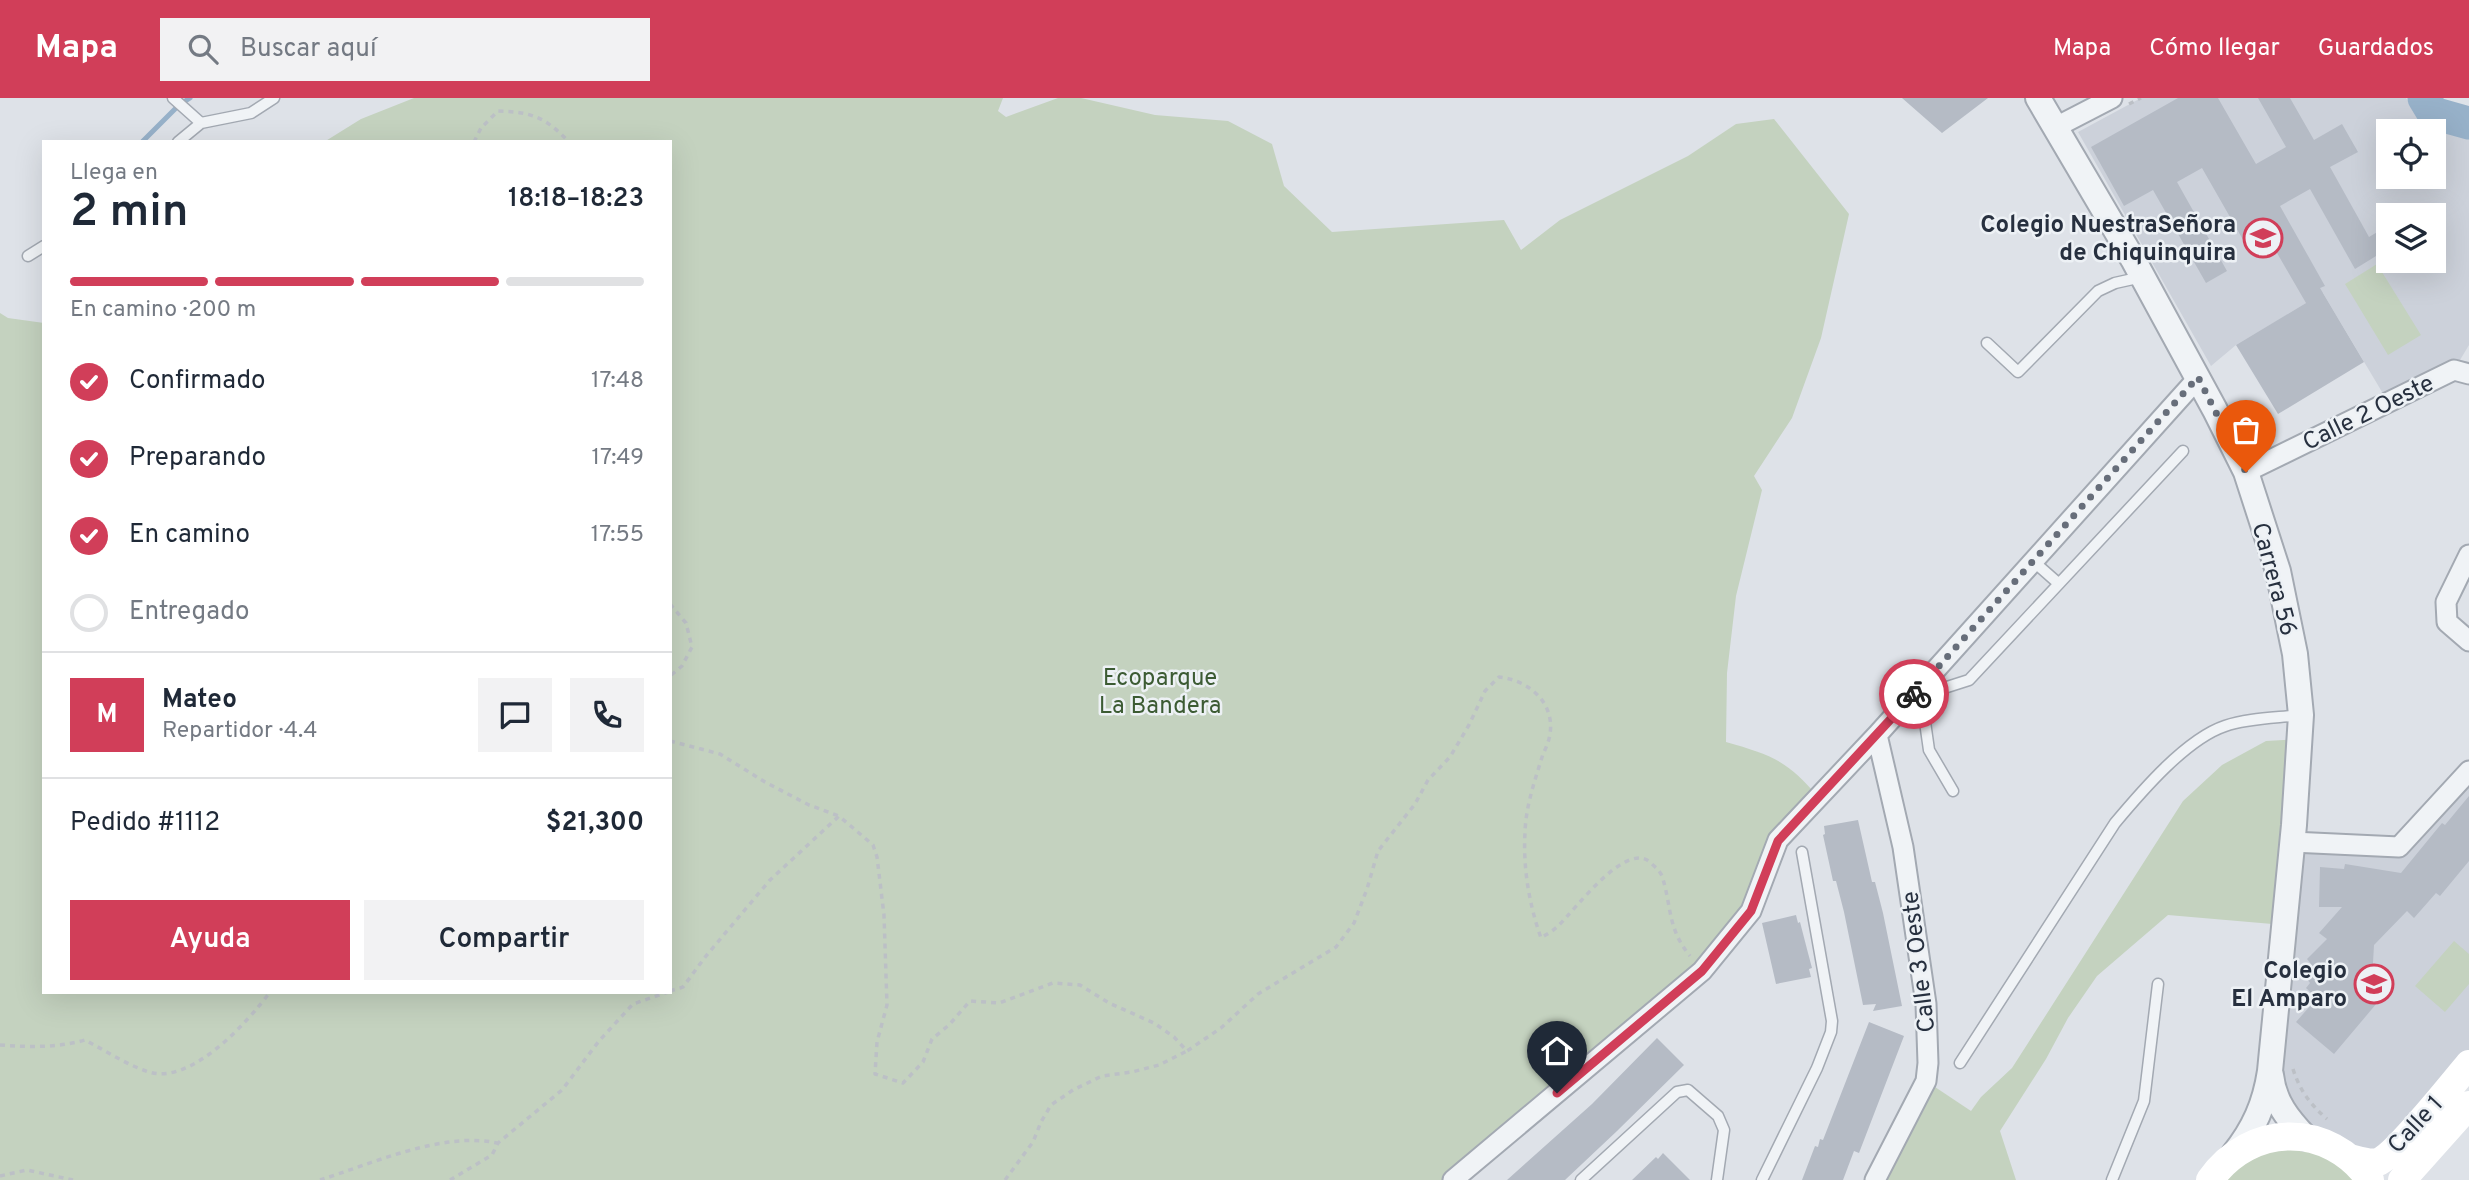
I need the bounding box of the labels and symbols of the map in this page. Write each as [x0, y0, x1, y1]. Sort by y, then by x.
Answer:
place label: Colegio NuestraSeñora de Chiquinquira [1980, 211, 2236, 269]
school or university icon: Colegio NuestraSeñora de Chiquinquira [2242, 217, 2284, 259]
street label: Calle 2 Oeste [2298, 369, 2439, 458]
pin [2216, 400, 2276, 472]
street label: Carrera 56 [2244, 520, 2303, 639]
courier [1879, 659, 1949, 729]
park label: Ecoparque La Bandera [1099, 664, 1221, 722]
street label: Calle 3 Oeste [1896, 889, 1944, 1034]
place label: Colegio El Amparo [2231, 957, 2347, 1015]
school or university icon: Colegio El Amparo [2353, 963, 2395, 1005]
pin [1527, 1021, 1587, 1093]
street label: Calle 1 [2382, 1090, 2451, 1161]

